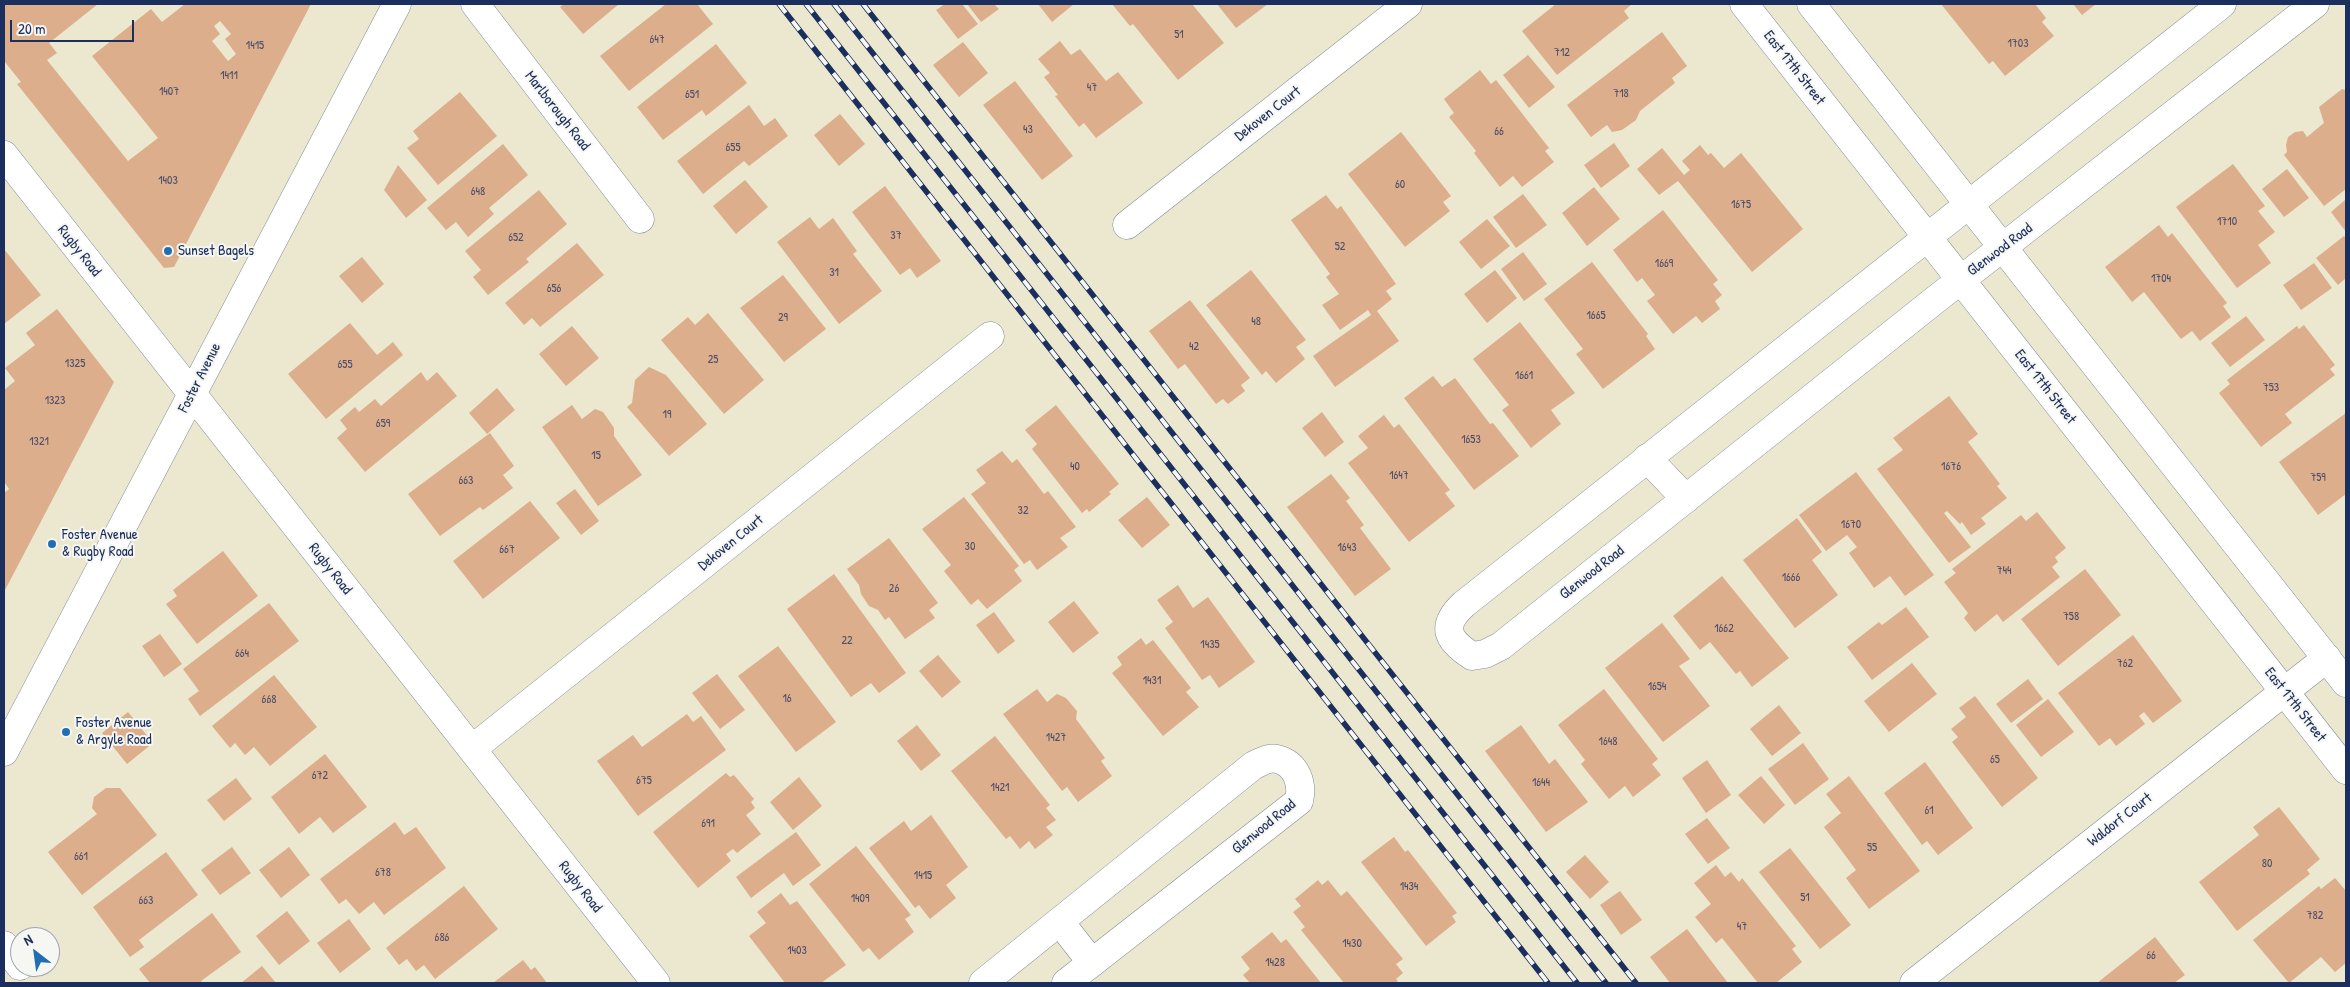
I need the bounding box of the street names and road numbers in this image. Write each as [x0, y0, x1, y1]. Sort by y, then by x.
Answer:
street label: East 17th Street [1759, 27, 1829, 109]
street label: Marlborough Road [520, 68, 594, 154]
street label: Dekoven Court [1231, 83, 1305, 145]
street label: Glenwood Road [1964, 220, 2036, 280]
street label: Rugby Road [53, 222, 105, 280]
street label: Foster Avenue [175, 340, 225, 416]
street label: East 17th Street [2010, 346, 2080, 428]
street label: Dekoven Court [695, 511, 767, 575]
street label: Rugby Road [304, 540, 356, 598]
street label: Glenwood Road [1556, 542, 1628, 604]
street label: East 17th Street [2260, 664, 2330, 746]
street label: Waldorf Court [2084, 789, 2156, 851]
street label: Glenwood Road [1228, 796, 1300, 858]
street label: Rugby Road [554, 858, 606, 916]

